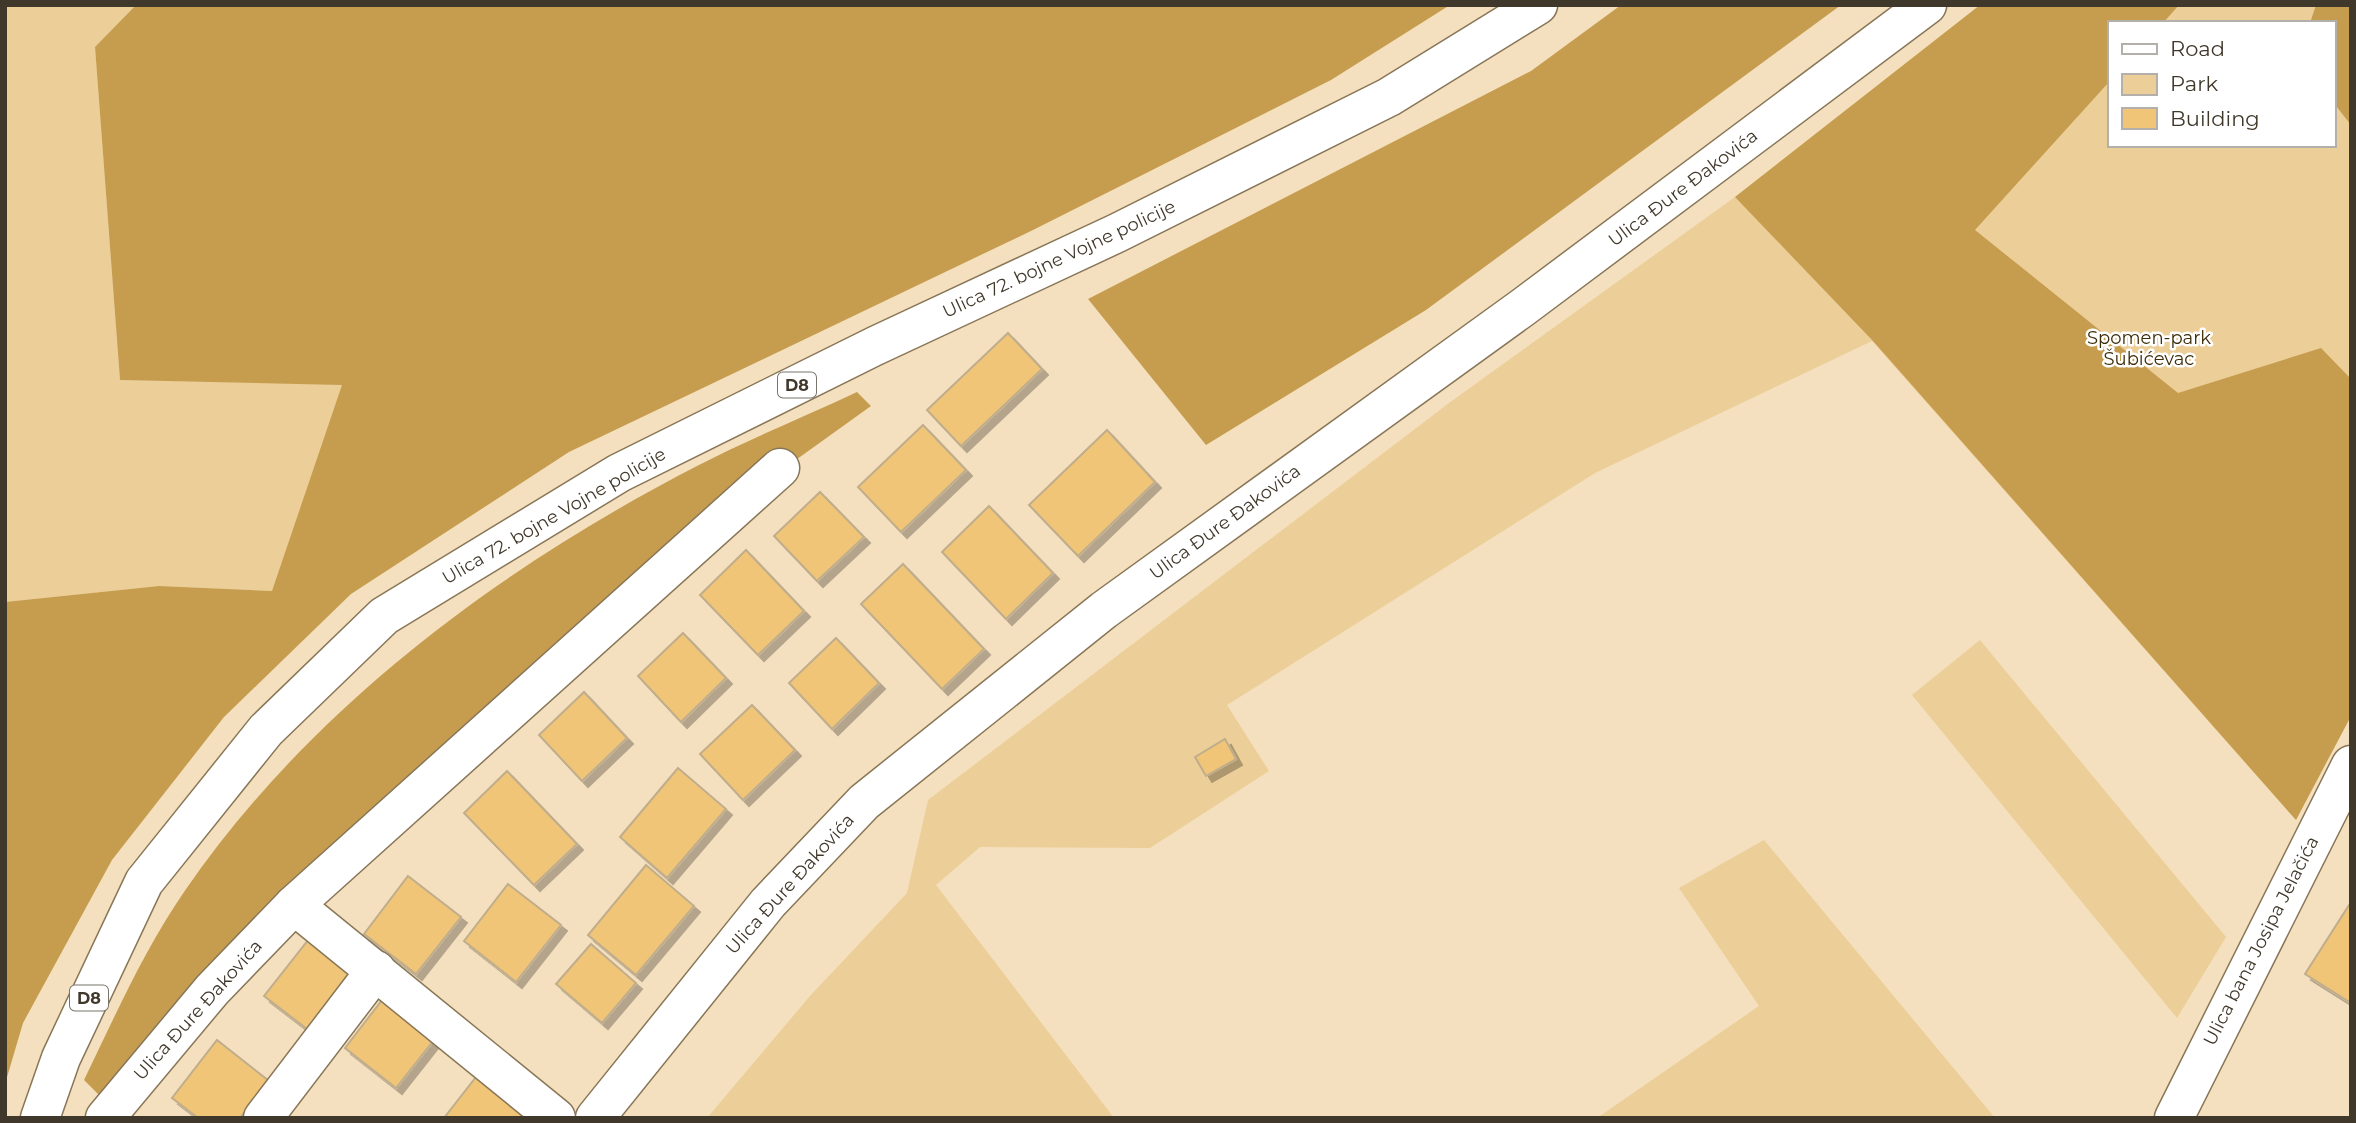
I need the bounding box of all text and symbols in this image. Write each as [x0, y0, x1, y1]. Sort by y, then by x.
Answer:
legend [2108, 21, 2335, 147]
text: Road [2170, 36, 2225, 61]
text: Park [2170, 71, 2218, 96]
text: Building [2170, 106, 2260, 131]
street label: Ulica Đure Đakovića [1604, 125, 1762, 251]
street label: Ulica 72. bojne Vojne policije [939, 195, 1179, 323]
park label: Spomen-park Šubićevac [2087, 327, 2211, 370]
road number: D8 [778, 372, 816, 398]
street label: Ulica 72. bojne Vojne policije [438, 443, 670, 589]
street label: Ulica Đure Đakovića [1145, 460, 1305, 584]
street label: Ulica Đure Đakovića [721, 809, 859, 959]
street label: Ulica bana Josipa Jelačića [2199, 833, 2323, 1049]
street label: Ulica Đure Đakovića [129, 935, 267, 1085]
road number: D8 [70, 986, 108, 1010]

